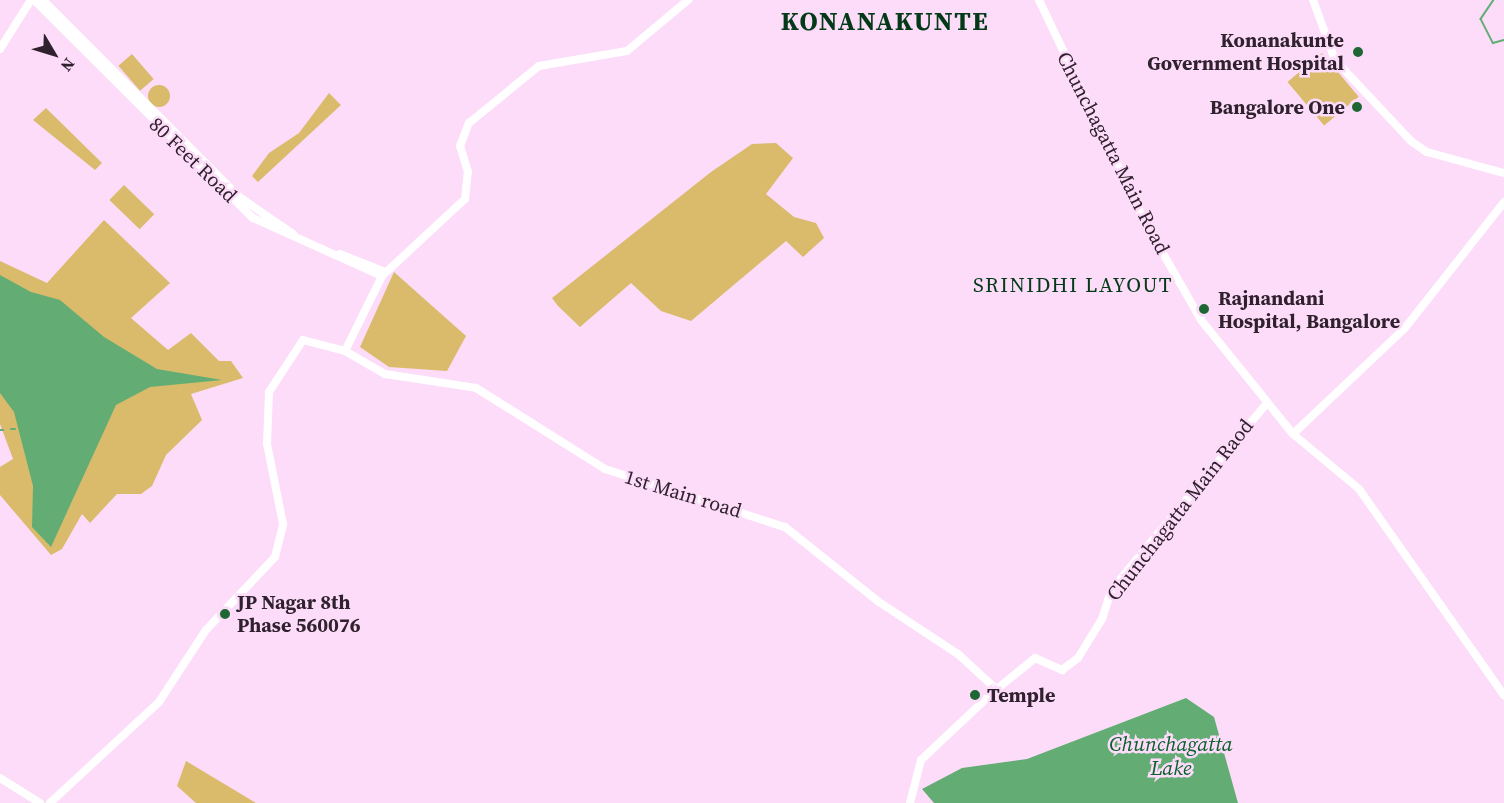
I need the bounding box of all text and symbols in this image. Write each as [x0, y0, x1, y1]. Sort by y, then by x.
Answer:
district label: KONANAKUNTE [781, 6, 989, 38]
north arrow [24, 24, 84, 84]
place label: Konanakunte Government Hospital [1147, 28, 1344, 75]
marker: Konanakunte Government Hospital [1349, 43, 1367, 61]
street label: Chunchagatta Main Road [1051, 48, 1175, 258]
text: N [56, 54, 80, 76]
place label: Bangalore One [1210, 95, 1345, 119]
marker: Bangalore One [1350, 100, 1364, 114]
street label: 80 Feet Road [144, 112, 242, 208]
district label: SRINIDHI LAYOUT [973, 272, 1173, 298]
place label: Rajnandani Hospital, Bangalore [1218, 286, 1400, 333]
marker: Rajnandani Hospital, Bangalore [1195, 300, 1213, 318]
street label: Chunchagatta Main Raod [1102, 414, 1258, 606]
street label: 1st Main road [622, 465, 744, 523]
place label: JP Nagar 8th Phase 560076 [237, 590, 361, 637]
marker: JP Nagar 8th Phase 560076 [218, 607, 232, 621]
place label: Temple [987, 683, 1055, 707]
marker: Temple [968, 688, 982, 702]
water label: Chunchagatta Lake [1109, 731, 1233, 781]

